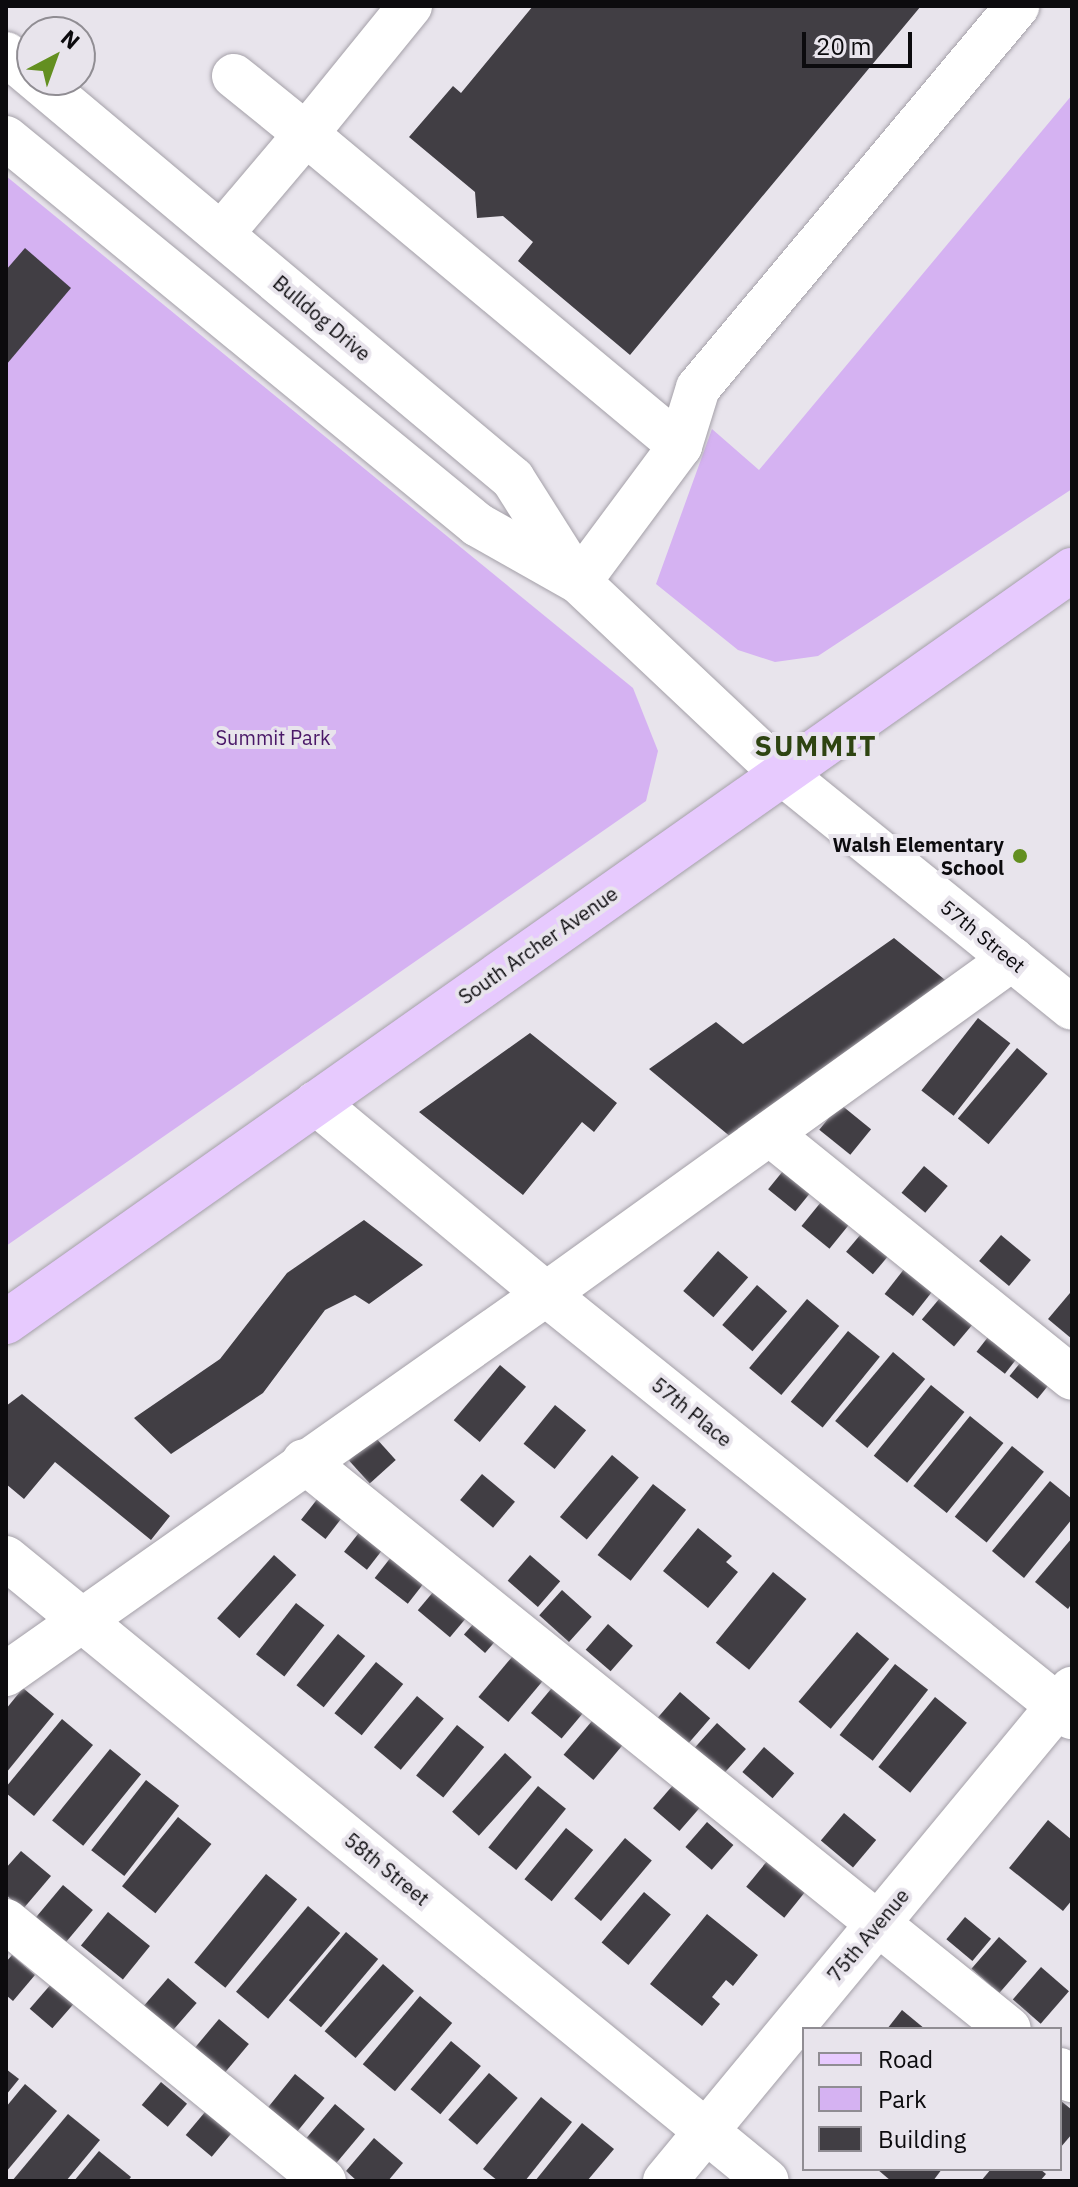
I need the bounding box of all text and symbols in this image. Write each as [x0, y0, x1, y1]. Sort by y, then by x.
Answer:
north arrow [16, 16, 96, 96]
scale bar [806, 16, 916, 66]
text: N [55, 23, 86, 55]
text: 20 m [816, 30, 871, 62]
street label: Bulldog Drive [268, 270, 376, 366]
park label: Summit Park [215, 725, 331, 749]
district label: SUMMIT [754, 729, 878, 763]
place label: Walsh Elementary School [833, 832, 1004, 879]
marker: Walsh Elementary School [1011, 847, 1029, 865]
street label: South Archer Avenue [454, 881, 622, 1009]
street label: 57th Street [936, 895, 1030, 977]
street label: 57th Place [647, 1372, 737, 1452]
street label: 58th Street [340, 1828, 434, 1910]
street label: 75th Avenue [822, 1884, 914, 1986]
legend [802, 2027, 1062, 2171]
text: Road [878, 2043, 933, 2075]
text: Park [878, 2083, 927, 2115]
text: Building [878, 2123, 966, 2155]

